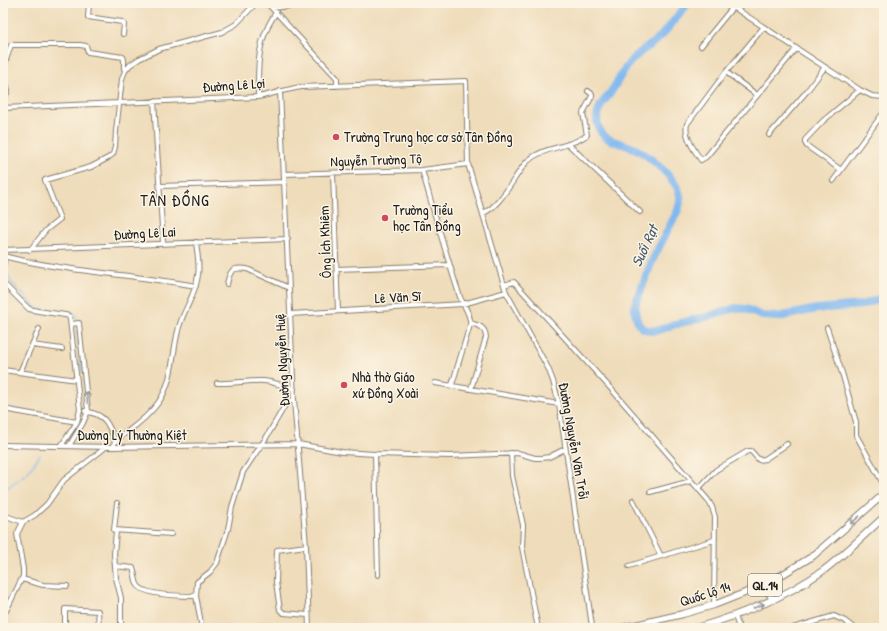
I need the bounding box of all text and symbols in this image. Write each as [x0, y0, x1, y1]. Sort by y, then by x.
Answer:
street label: Đường Lê Lợi [202, 73, 266, 97]
place label: Trường Trung học cơ sở Tân Đồng [344, 127, 513, 147]
marker: Trường Trung học cơ sở Tân Đồng [331, 132, 341, 142]
street label: Nguyễn Trường Tộ [330, 148, 422, 172]
district label: TÂN ĐỒNG [140, 189, 210, 211]
place label: Trường Tiểu học Tân Đồng [393, 200, 461, 236]
street label: Ông Ích Khiêm [314, 205, 336, 279]
marker: Trường Tiểu học Tân Đồng [380, 213, 390, 223]
water label: Suối Rạt [626, 219, 664, 270]
street label: Đường Lê Lai [113, 221, 177, 245]
street label: Lê Văn Sĩ [374, 286, 423, 307]
street label: Đường Nguyễn Huệ [270, 313, 294, 407]
place label: Nhà thờ Giáo xứ Đồng Xoài [352, 367, 419, 403]
marker: Nhà thờ Giáo xứ Đồng Xoài [339, 380, 349, 390]
street label: Đường Nguyễn Văn Trỗi [554, 381, 594, 501]
one-way arrow [83, 391, 90, 404]
street label: Đường Lý Thường Kiệt [77, 425, 187, 445]
one-way arrow [849, 515, 860, 524]
road number: QL.14 [748, 574, 782, 596]
street label: Quốc lộ 14 [677, 576, 733, 611]
one-way arrow [753, 602, 765, 609]

